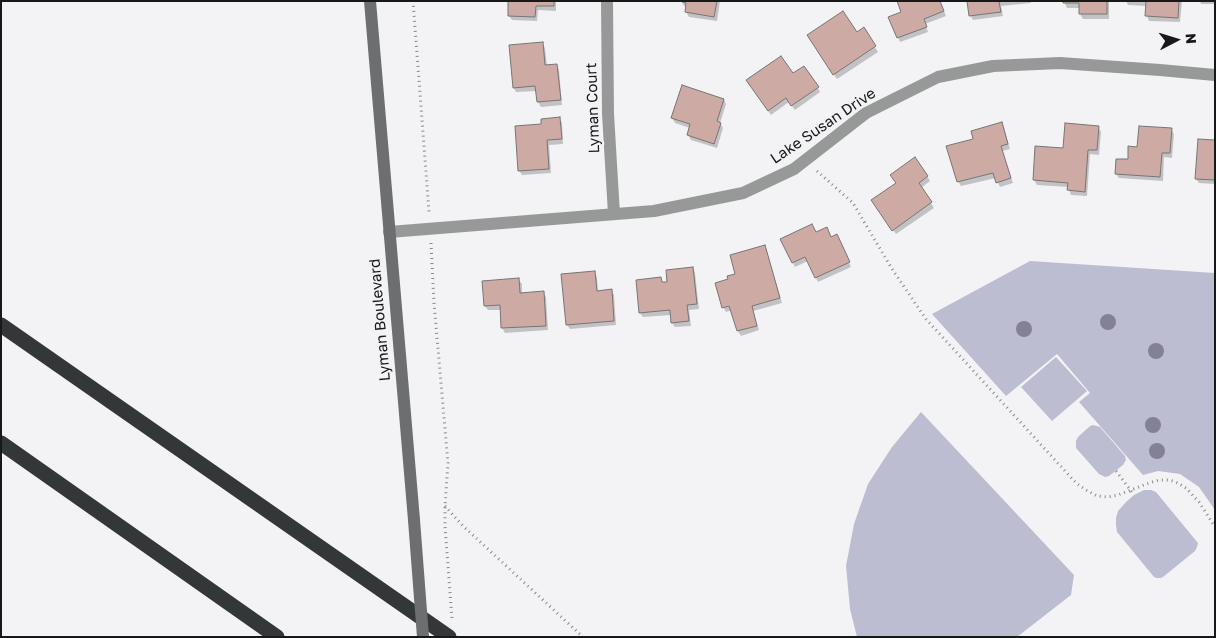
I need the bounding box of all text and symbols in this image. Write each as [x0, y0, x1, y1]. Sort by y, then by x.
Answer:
north arrow [1151, 15, 1201, 65]
text: N [1183, 33, 1200, 45]
street label: Lyman Court [582, 62, 604, 154]
street label: Lake Susan Drive [767, 84, 879, 168]
street label: Lyman Boulevard [366, 258, 394, 382]

